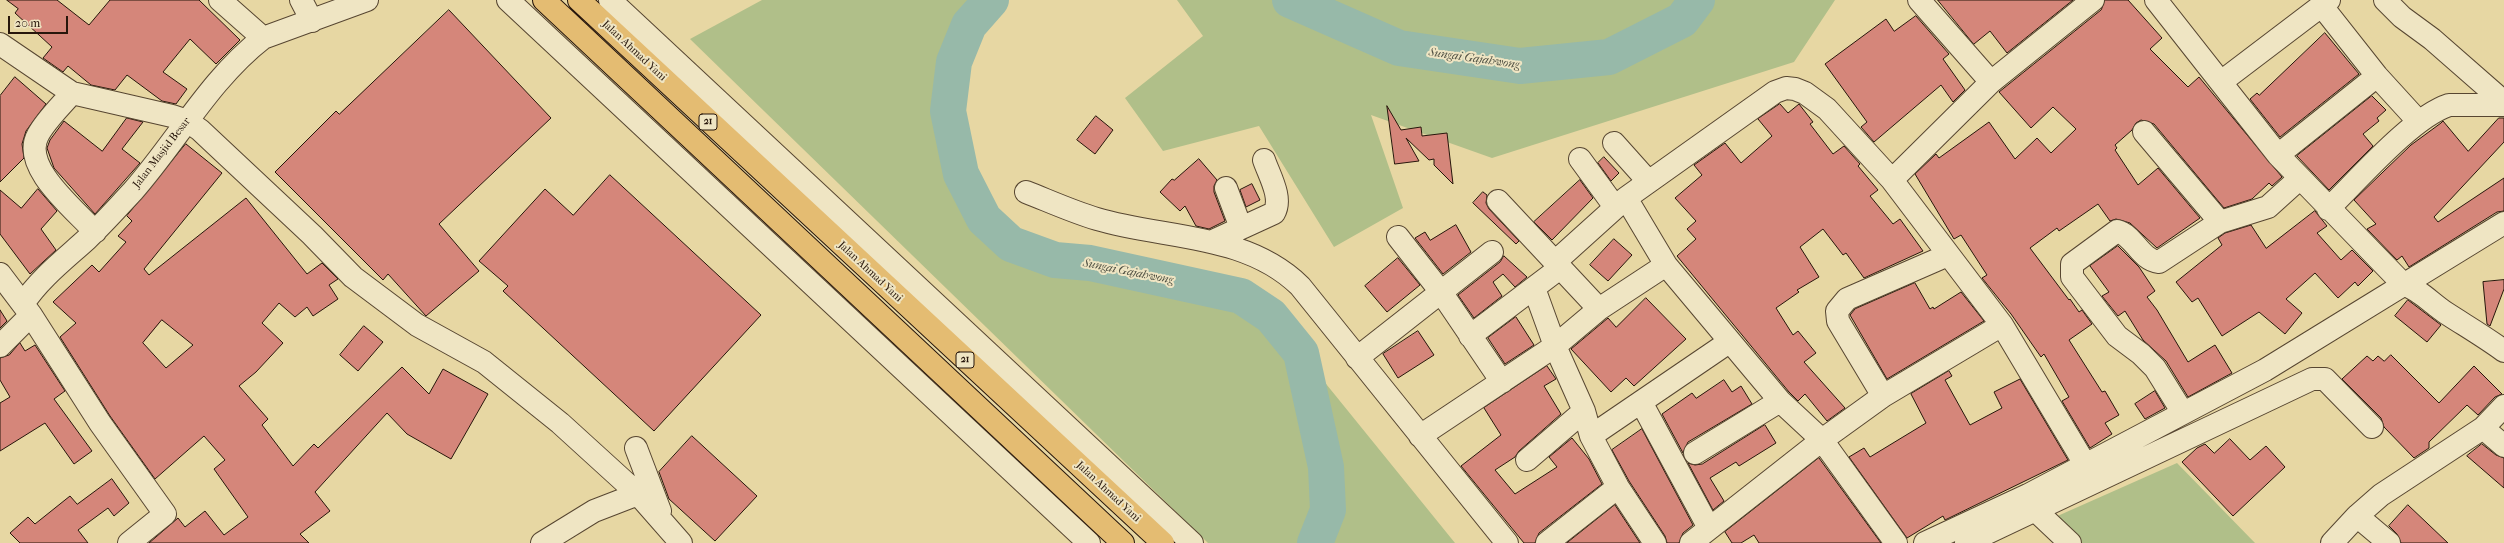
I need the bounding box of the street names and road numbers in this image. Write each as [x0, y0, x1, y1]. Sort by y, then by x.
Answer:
street label: Jalan Ahmad Yani [599, 18, 669, 84]
road number: 21 [699, 114, 717, 130]
street label: Jalan Masjid Besar [130, 115, 194, 191]
street label: Jalan Ahmad Yani [835, 239, 905, 305]
road number: 21 [956, 352, 974, 368]
street label: Jalan Ahmad Yani [1073, 459, 1143, 525]

